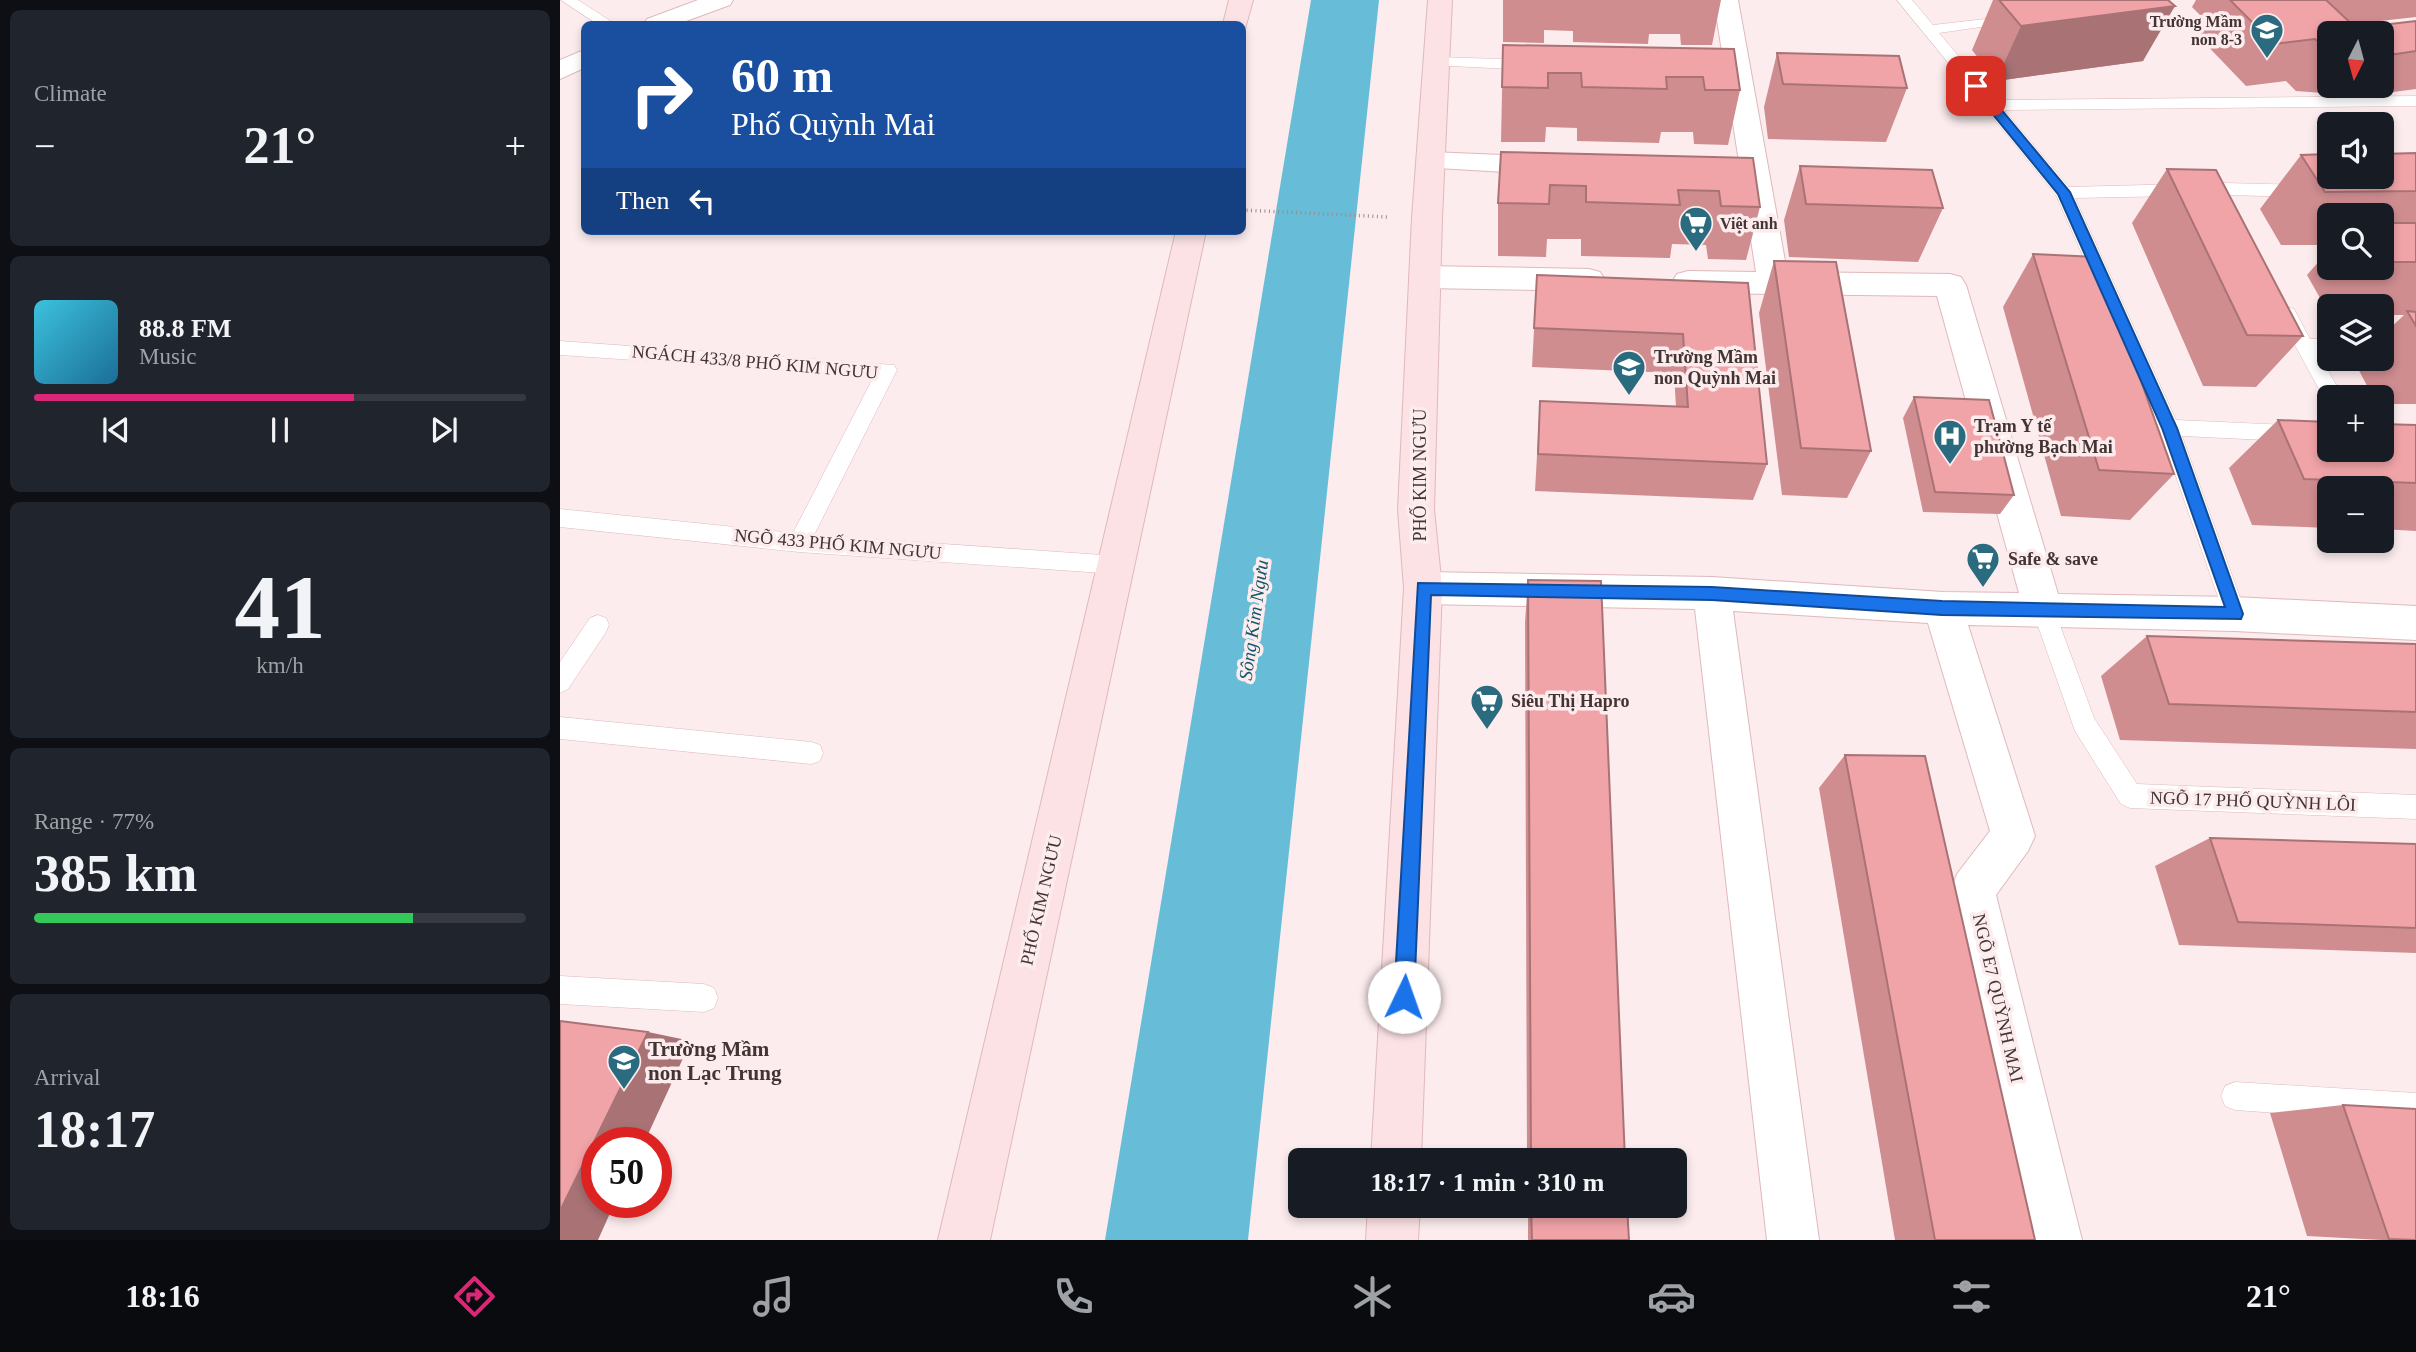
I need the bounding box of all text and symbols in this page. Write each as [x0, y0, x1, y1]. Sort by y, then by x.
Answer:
school or university icon: Trường Mầm non 8-3 [2248, 11, 2286, 60]
place label: Trường Mầm non 8-3 [2150, 13, 2243, 48]
north arrow [2317, 21, 2394, 98]
map controls [2317, 21, 2394, 553]
text: 60 m [731, 48, 833, 103]
icon: right [616, 49, 707, 140]
pin [1946, 56, 2006, 116]
icon: arrive [1957, 67, 1995, 105]
text: Climate [34, 81, 107, 106]
text: Phố Quỳnh Mai [731, 106, 935, 142]
button: sound [2317, 112, 2394, 189]
text: 21° [244, 117, 316, 174]
text: − [34, 125, 55, 167]
text: + [505, 125, 526, 167]
icon: left [683, 182, 721, 220]
text: Then [616, 186, 669, 215]
button: search [2317, 203, 2394, 280]
supermarket icon: Việt anh [1677, 204, 1715, 253]
place label: Việt anh [1720, 215, 1778, 233]
button: layers [2317, 294, 2394, 371]
text: 88.8 FM [139, 314, 231, 343]
street label: NGÁCH 433/8 PHỐ KIM NGƯU [631, 340, 879, 383]
text: Music [139, 344, 197, 369]
place label: Trường Mầm non Quỳnh Mai [1654, 347, 1776, 388]
school or university icon: Trường Mầm non Quỳnh Mai [1610, 348, 1648, 397]
button: + [2317, 385, 2394, 462]
street label: PHỐ KIM NGƯU [1409, 409, 1430, 541]
icon: previous [97, 411, 135, 449]
icon: pause [261, 411, 299, 449]
icon: next [425, 411, 463, 449]
place label: Trạm Y tế phường Bạch Mai [1974, 416, 2113, 457]
hospital icon: Trạm Y tế phường Bạch Mai [1931, 417, 1969, 466]
button: − [2317, 476, 2394, 553]
street label: NGÕ 433 PHỐ KIM NGƯU [734, 524, 943, 563]
supermarket icon: Safe & save [1964, 540, 2002, 589]
place label: Safe & save [2008, 549, 2098, 569]
text: 41 [235, 557, 326, 658]
water label: Sông Kim Ngưu [1235, 559, 1272, 682]
text: km/h [256, 653, 304, 678]
supermarket icon: Siêu Thị Hapro [1468, 682, 1506, 731]
place label: Siêu Thị Hapro [1511, 691, 1629, 711]
street label: NGÕ 17 PHỐ QUỲNH LÔI [2150, 786, 2356, 815]
text: Range · 77% [34, 809, 154, 834]
street label: PHỐ KIM NGƯU [1015, 833, 1066, 967]
text: 385 km [34, 845, 197, 902]
street label: NGÕ E7 QUỲNH MAI [1969, 911, 2028, 1084]
position arrow [1367, 960, 1441, 1034]
place label: Trường Mầm non Lạc Trung [648, 1037, 782, 1085]
school or university icon: Trường Mầm non Lạc Trung [605, 1042, 643, 1091]
text: Arrival [34, 1065, 100, 1090]
text: 18:17 [34, 1101, 155, 1158]
speed limit sign: 50 [581, 1127, 672, 1218]
text: 18:17 · 1 min · 310 m [1371, 1168, 1605, 1197]
icon: directions [450, 1272, 499, 1321]
icon: music [749, 1272, 798, 1321]
icon: phone [1049, 1272, 1098, 1321]
icon: climate [1348, 1272, 1397, 1321]
icon: car [1647, 1272, 1696, 1321]
icon: filters [1947, 1272, 1996, 1321]
text: 18:16 [125, 1278, 200, 1314]
text: 21° [2246, 1278, 2291, 1314]

